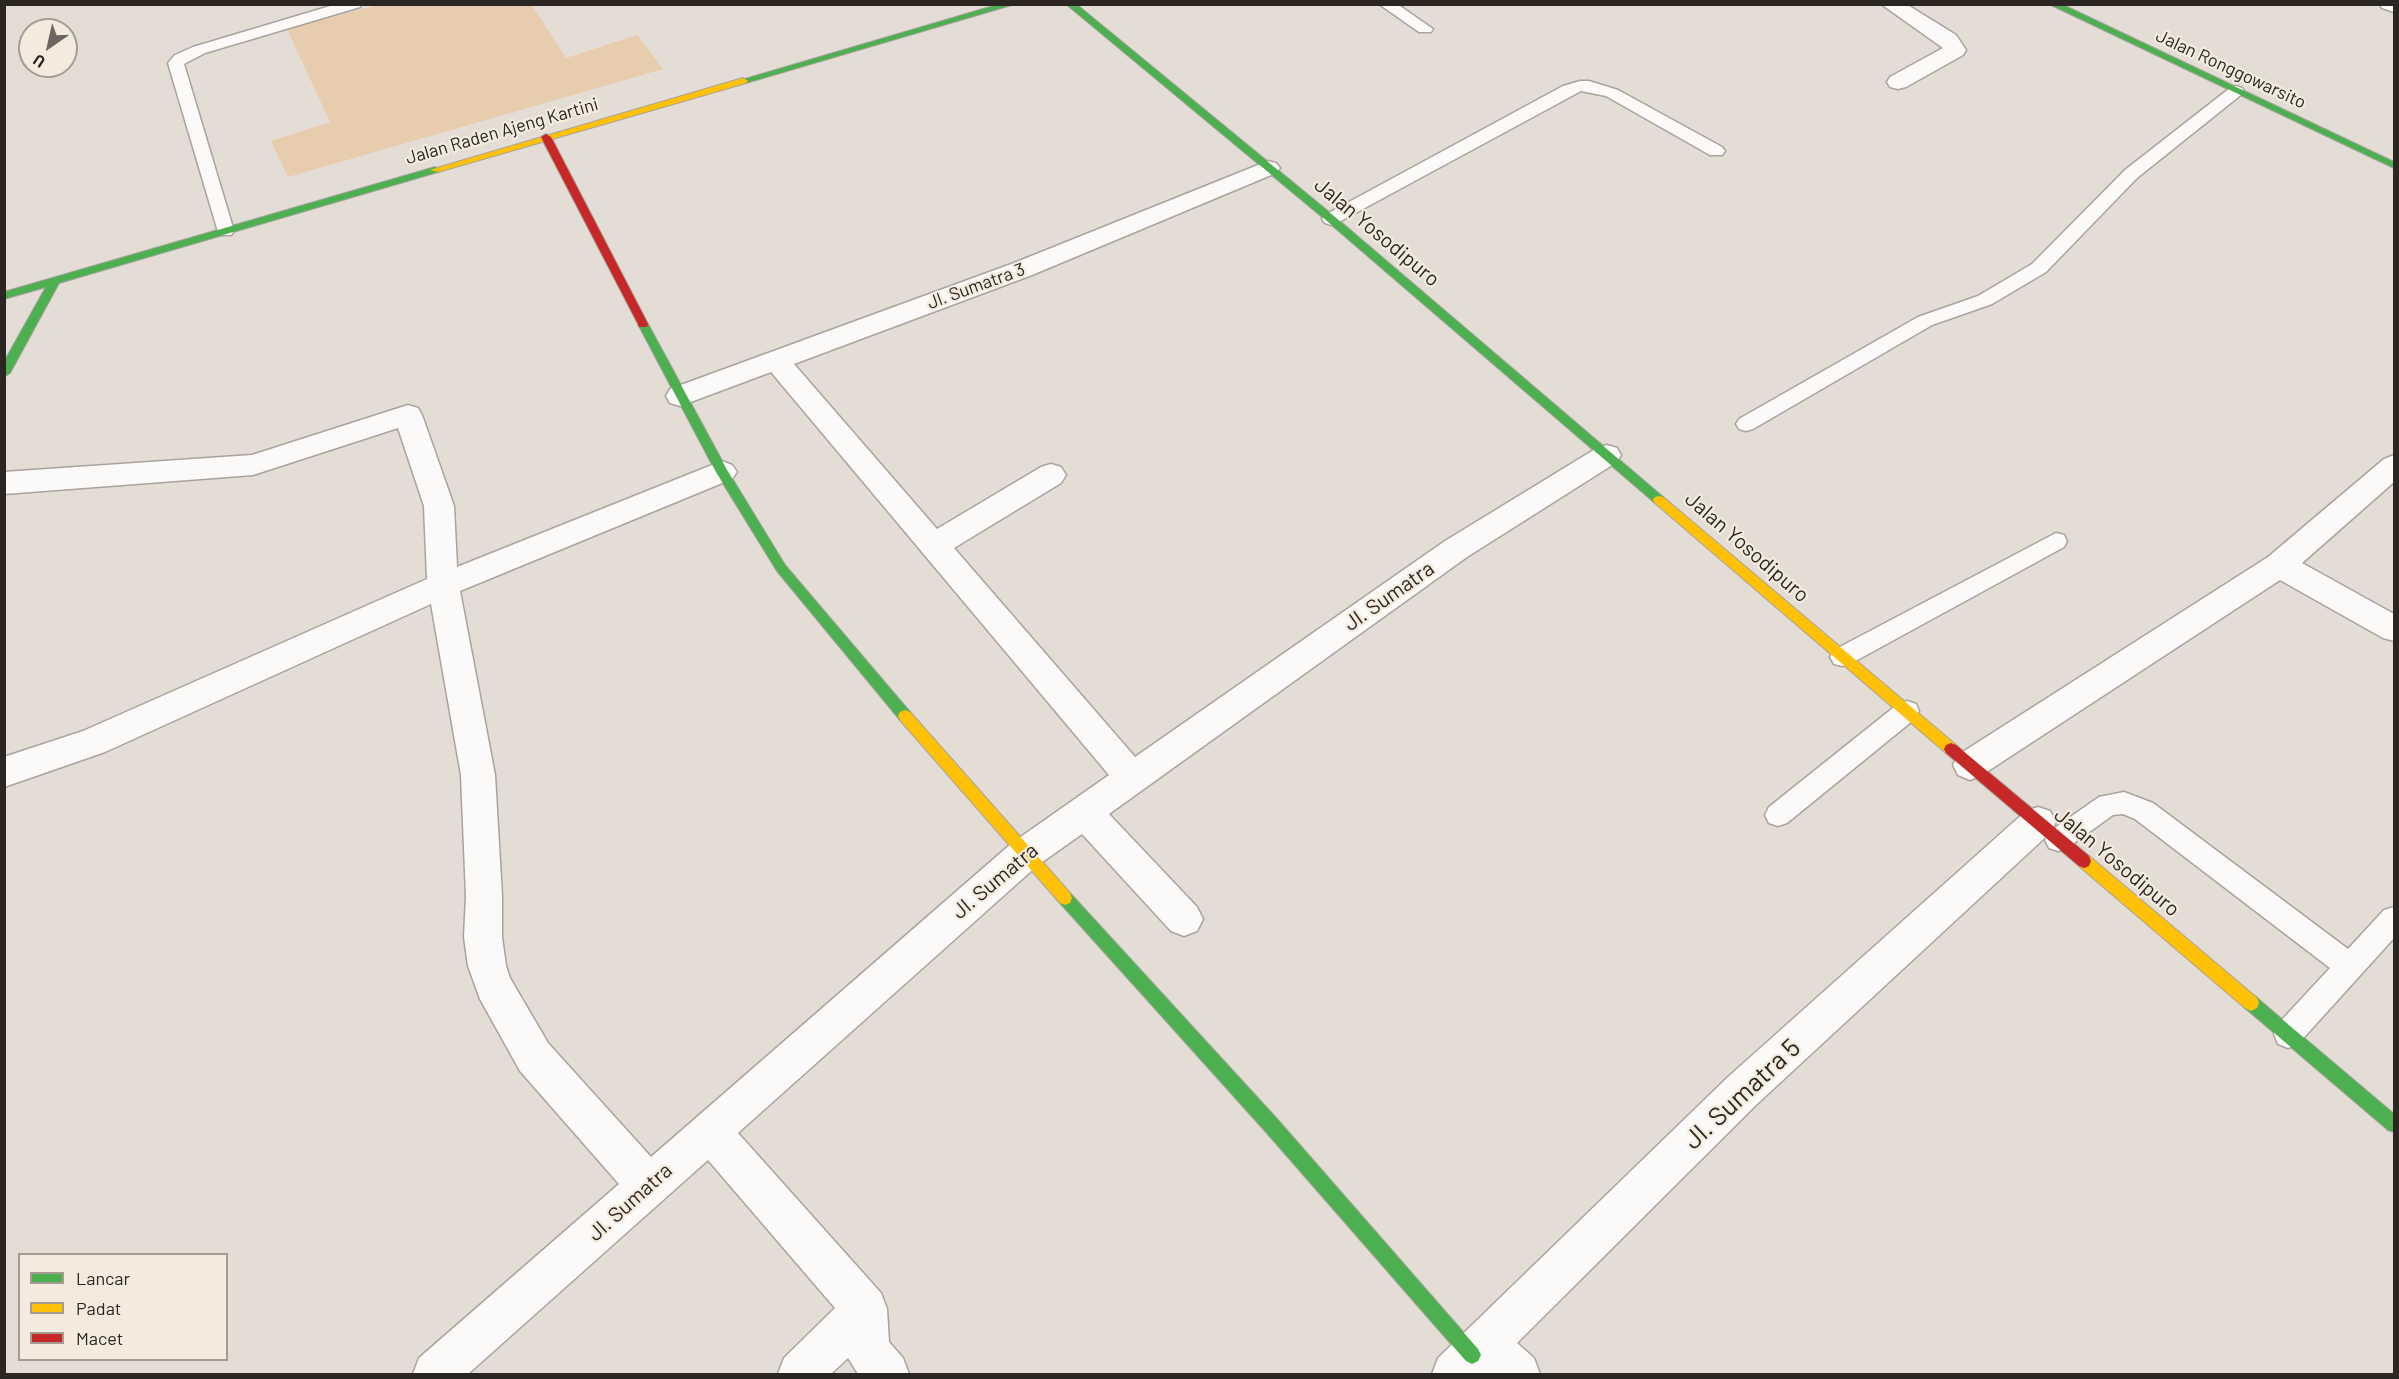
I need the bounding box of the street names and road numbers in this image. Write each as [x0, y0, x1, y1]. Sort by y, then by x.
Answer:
street label: Jalan Ronggowarsito [2152, 25, 2310, 113]
street label: Jalan Raden Ajeng Kartini [403, 93, 601, 169]
street label: Jalan Yosodipuro [1309, 172, 1445, 292]
street label: Jl. Sumatra 3 [924, 258, 1028, 314]
street label: Jalan Yosodipuro [1680, 486, 1814, 608]
street label: Jl. Sumatra [1339, 556, 1439, 636]
street label: Jalan Yosodipuro [2049, 802, 2185, 922]
street label: Jl. Sumatra [947, 838, 1043, 924]
street label: Jl. Sumatra 5 [1677, 1032, 1807, 1156]
street label: Jl. Sumatra [583, 1158, 677, 1246]

